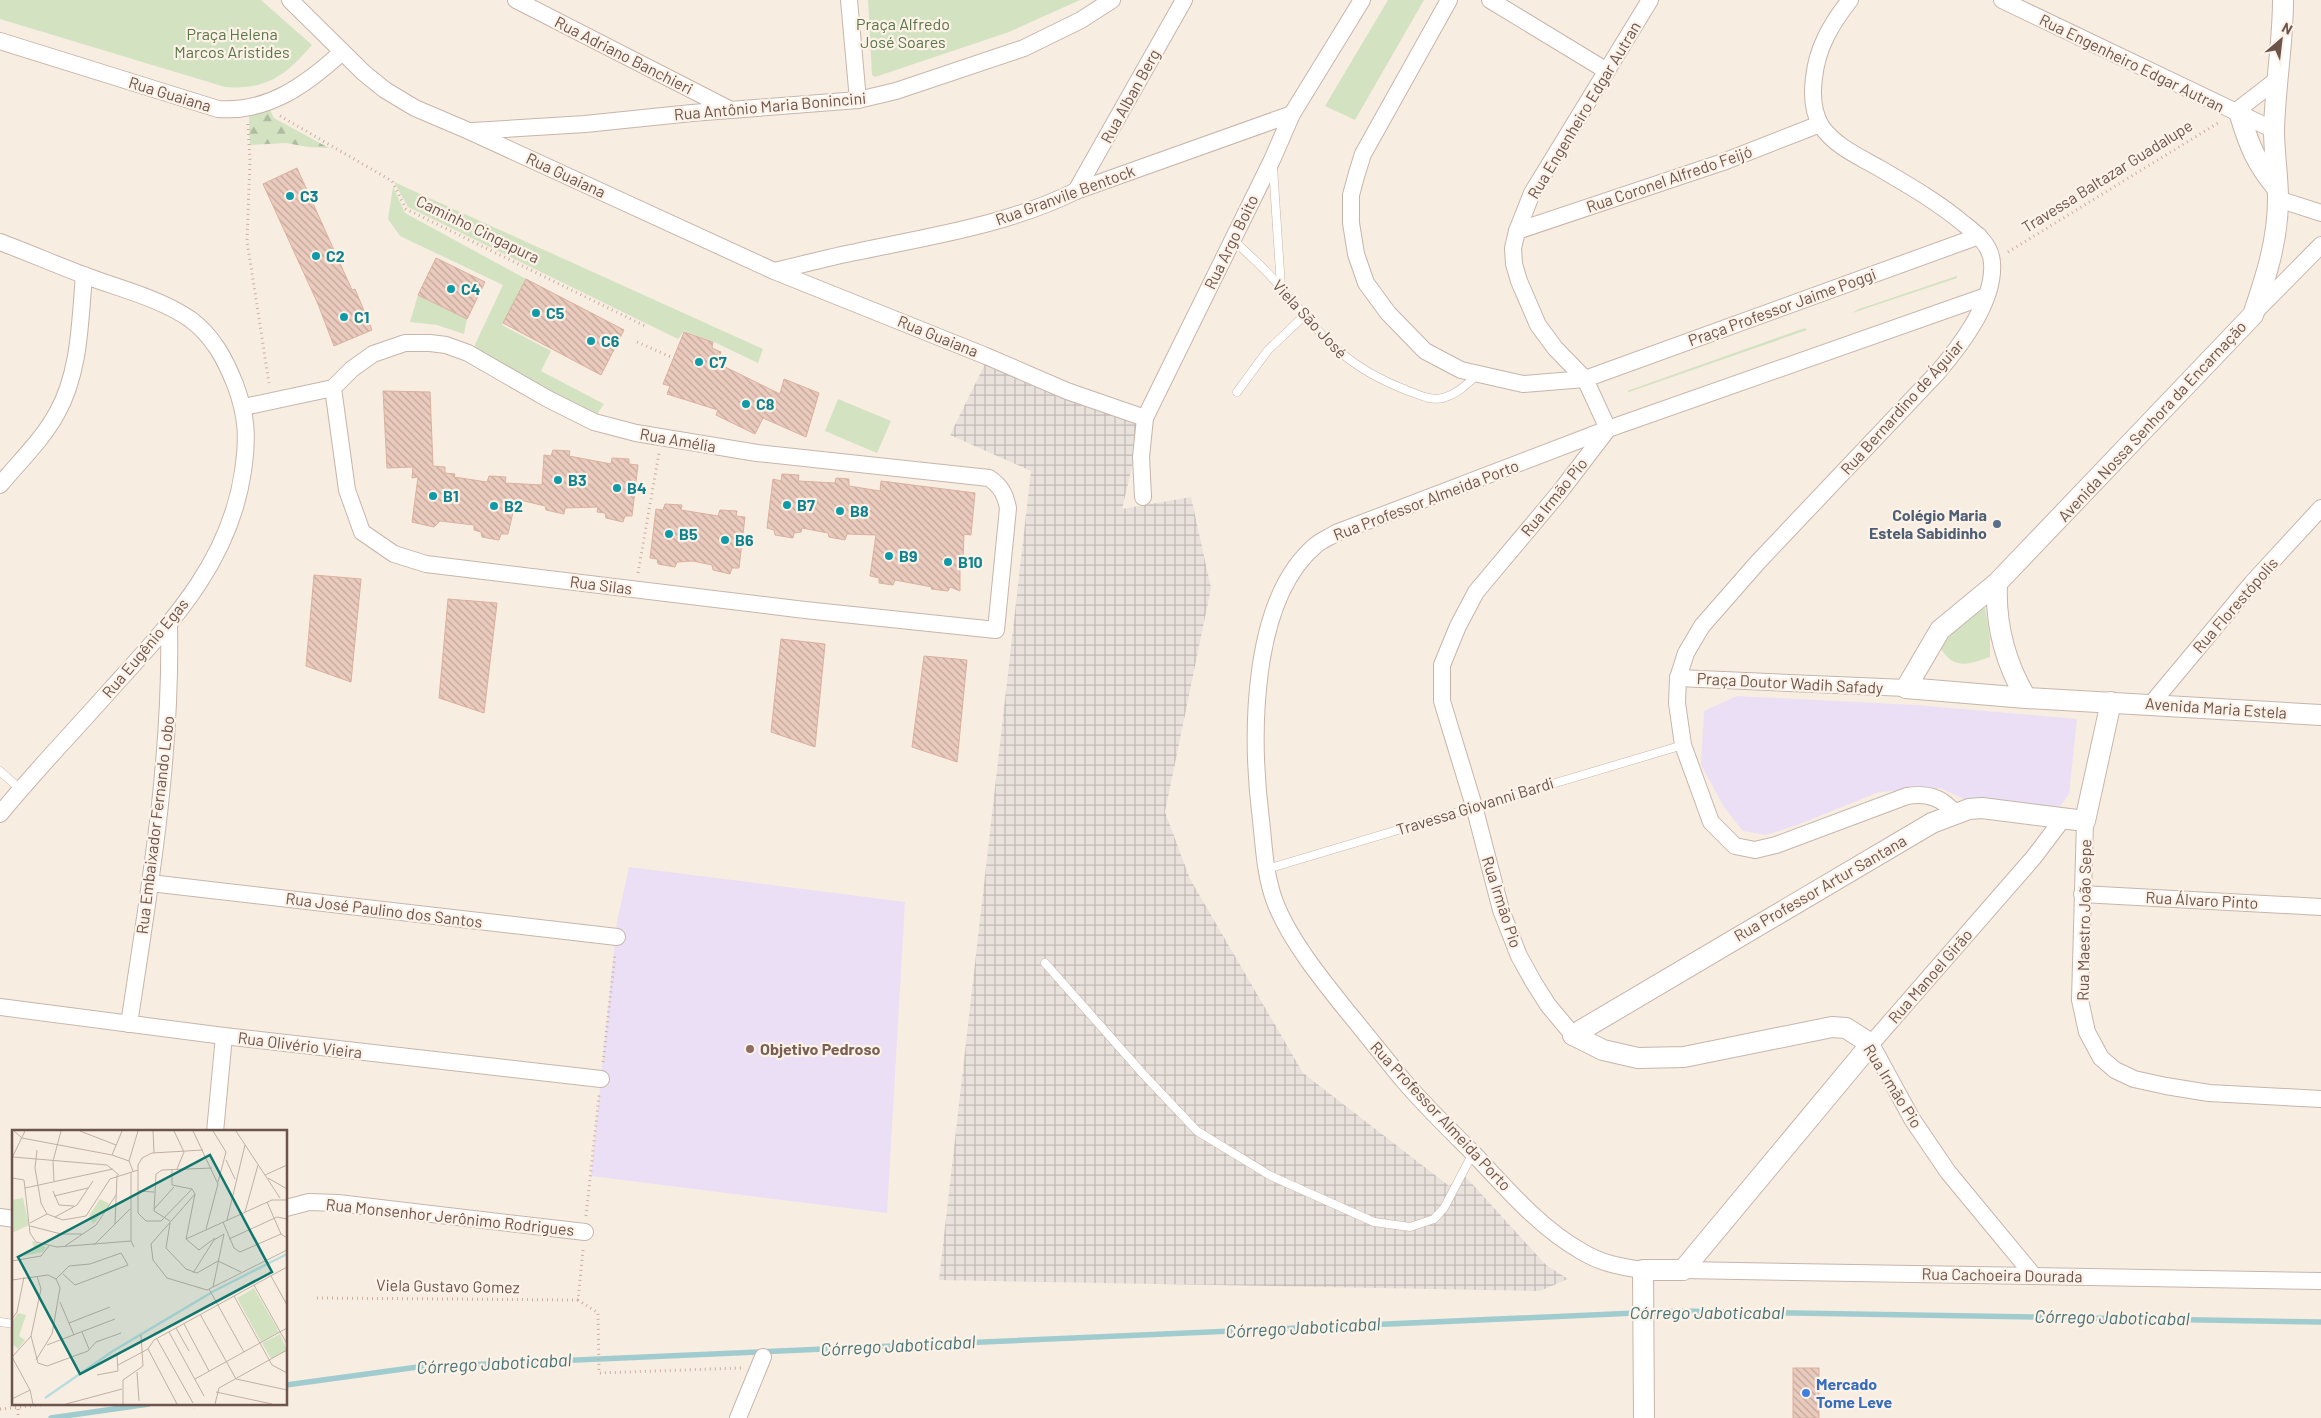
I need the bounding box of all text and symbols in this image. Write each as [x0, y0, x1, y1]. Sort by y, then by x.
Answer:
street label: Rua Engenheiro Edgar Autran [2037, 9, 2228, 116]
street label: Rua Adriano Banchieri [552, 11, 697, 98]
park label: Praça Alfredo José Soares [856, 14, 950, 51]
north arrow [2256, 15, 2306, 65]
street label: Rua Engenheiro Edgar Autran [1523, 18, 1644, 202]
text: N [2279, 18, 2295, 38]
park label: Praça Helena Marcos Aristides [174, 24, 290, 61]
street label: Rua Alban Berg [1096, 45, 1163, 146]
street label: Rua Guaiana [127, 72, 214, 115]
street label: Rua Antônio Maria Bonincini [673, 88, 867, 123]
street label: Travessa Baltazar Guadalupe [2018, 115, 2196, 236]
street label: Rua Coronel Alfredo Feijó [1583, 141, 1754, 216]
street label: Rua Guaiana [524, 148, 609, 201]
street label: Rua Granvile Bentock [993, 160, 1137, 229]
place label: C3 [300, 186, 318, 205]
marker: C3 [284, 190, 296, 202]
street label: Caminho Cingapura [414, 190, 543, 267]
street label: Rua Argo Boito [1199, 191, 1262, 292]
place label: C2 [326, 246, 345, 265]
marker: C2 [310, 250, 322, 262]
street label: Praça Professor Jaime Poggi [1685, 264, 1878, 349]
street label: Viela São José [1269, 275, 1352, 362]
place label: C4 [461, 279, 480, 298]
marker: C4 [445, 283, 457, 295]
place label: C5 [546, 303, 565, 322]
place label: C1 [354, 307, 369, 326]
marker: C5 [530, 307, 542, 319]
marker: C1 [338, 311, 350, 323]
street label: Rua Guaiana [895, 311, 981, 360]
street label: Avenida Nossa Senhora da Encarnação [2054, 316, 2250, 525]
place label: C6 [601, 331, 620, 350]
marker: C6 [585, 335, 597, 347]
street label: Rua Bernardino de Águiar [1836, 335, 1967, 478]
place label: C7 [709, 352, 727, 371]
marker: C7 [693, 356, 705, 368]
place label: C8 [756, 394, 775, 413]
marker: C8 [740, 398, 752, 410]
street label: Rua Amélia [638, 423, 718, 456]
street label: Rua Irmão Pio [1516, 454, 1591, 540]
street label: Rua Professor Almeida Porto [1330, 455, 1521, 544]
place label: B3 [568, 470, 587, 489]
marker: B3 [552, 474, 564, 486]
place label: B4 [627, 478, 647, 497]
marker: B4 [611, 482, 623, 494]
place label: B1 [443, 486, 459, 505]
marker: B1 [427, 490, 439, 502]
place label: B7 [797, 495, 815, 514]
place label: B2 [504, 496, 523, 515]
marker: B7 [781, 499, 793, 511]
marker: B2 [488, 500, 500, 512]
place label: B8 [850, 501, 869, 520]
marker: B8 [834, 505, 846, 517]
place label: Colégio Maria Estela Sabidinho [1869, 505, 1987, 542]
marker: Colégio Maria Estela Sabidinho [1991, 518, 2003, 530]
place label: B5 [679, 524, 698, 543]
marker: B5 [663, 528, 675, 540]
place label: B6 [735, 530, 754, 549]
marker: B6 [719, 534, 731, 546]
place label: B9 [899, 546, 917, 565]
marker: B9 [883, 550, 895, 562]
place label: B10 [958, 552, 983, 571]
street label: Rua Florestópolis [2188, 553, 2281, 656]
marker: B10 [942, 556, 954, 568]
street label: Rua Silas [569, 571, 633, 598]
street label: Rua Eugênio Egas [98, 594, 192, 701]
street label: Praça Doutor Wadih Safady [1696, 668, 1884, 697]
street label: Avenida Maria Estela [2144, 693, 2288, 722]
street label: Rua Embaixador Fernando Lobo [132, 715, 177, 935]
street label: Travessa Giovanni Bardi [1394, 773, 1556, 839]
street label: Rua Professor Artur Santana [1730, 830, 1909, 945]
street label: Rua Maestro João Sepe [2073, 839, 2094, 1001]
street label: Rua Irmão Pio [1479, 854, 1526, 950]
street label: Rua Álvaro Pinto [2145, 887, 2259, 912]
street label: Rua José Paulino dos Santos [285, 888, 483, 931]
street label: Rua Manoel Girão [1884, 925, 1976, 1027]
street label: Rua Olivério Vieira [237, 1027, 363, 1062]
street label: Rua Professor Almeida Porto [1367, 1037, 1516, 1194]
place label: Objetivo Pedroso [760, 1039, 880, 1058]
street label: Rua Irmão Pio [1860, 1040, 1927, 1131]
marker: Objetivo Pedroso [744, 1043, 756, 1055]
inset map [12, 1130, 288, 1406]
street label: Rua Monsenhor Jerônimo Rodrigues [325, 1194, 575, 1239]
street label: Rua Cachoeira Dourada [1921, 1264, 2083, 1285]
street label: Viela Gustavo Gomez [376, 1275, 520, 1296]
water label: Córrego Jaboticabal [1629, 1301, 1785, 1323]
water label: Córrego Jaboticabal [2034, 1305, 2190, 1329]
water label: Córrego Jaboticabal [1225, 1312, 1381, 1342]
water label: Córrego Jaboticabal [820, 1330, 976, 1360]
water label: Córrego Jaboticabal [416, 1348, 572, 1378]
place label: Mercado Tome Leve [1816, 1374, 1892, 1411]
marker: Mercado Tome Leve [1800, 1387, 1812, 1399]

